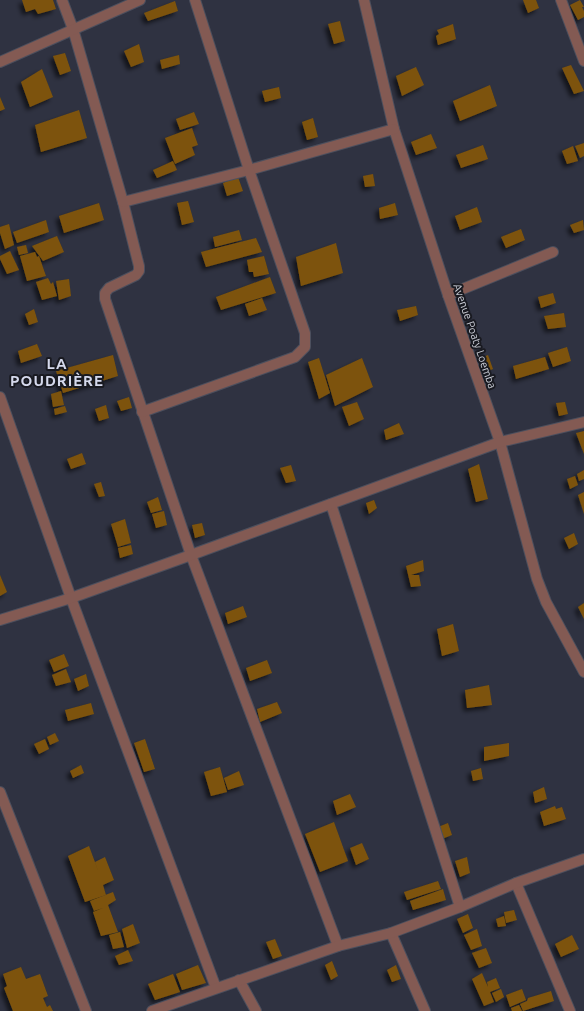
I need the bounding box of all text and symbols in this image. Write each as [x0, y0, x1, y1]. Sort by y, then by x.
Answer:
street label: Avenue Poaty Loemba [451, 282, 499, 390]
district label: LA POUDRIÈRE [10, 355, 104, 389]

